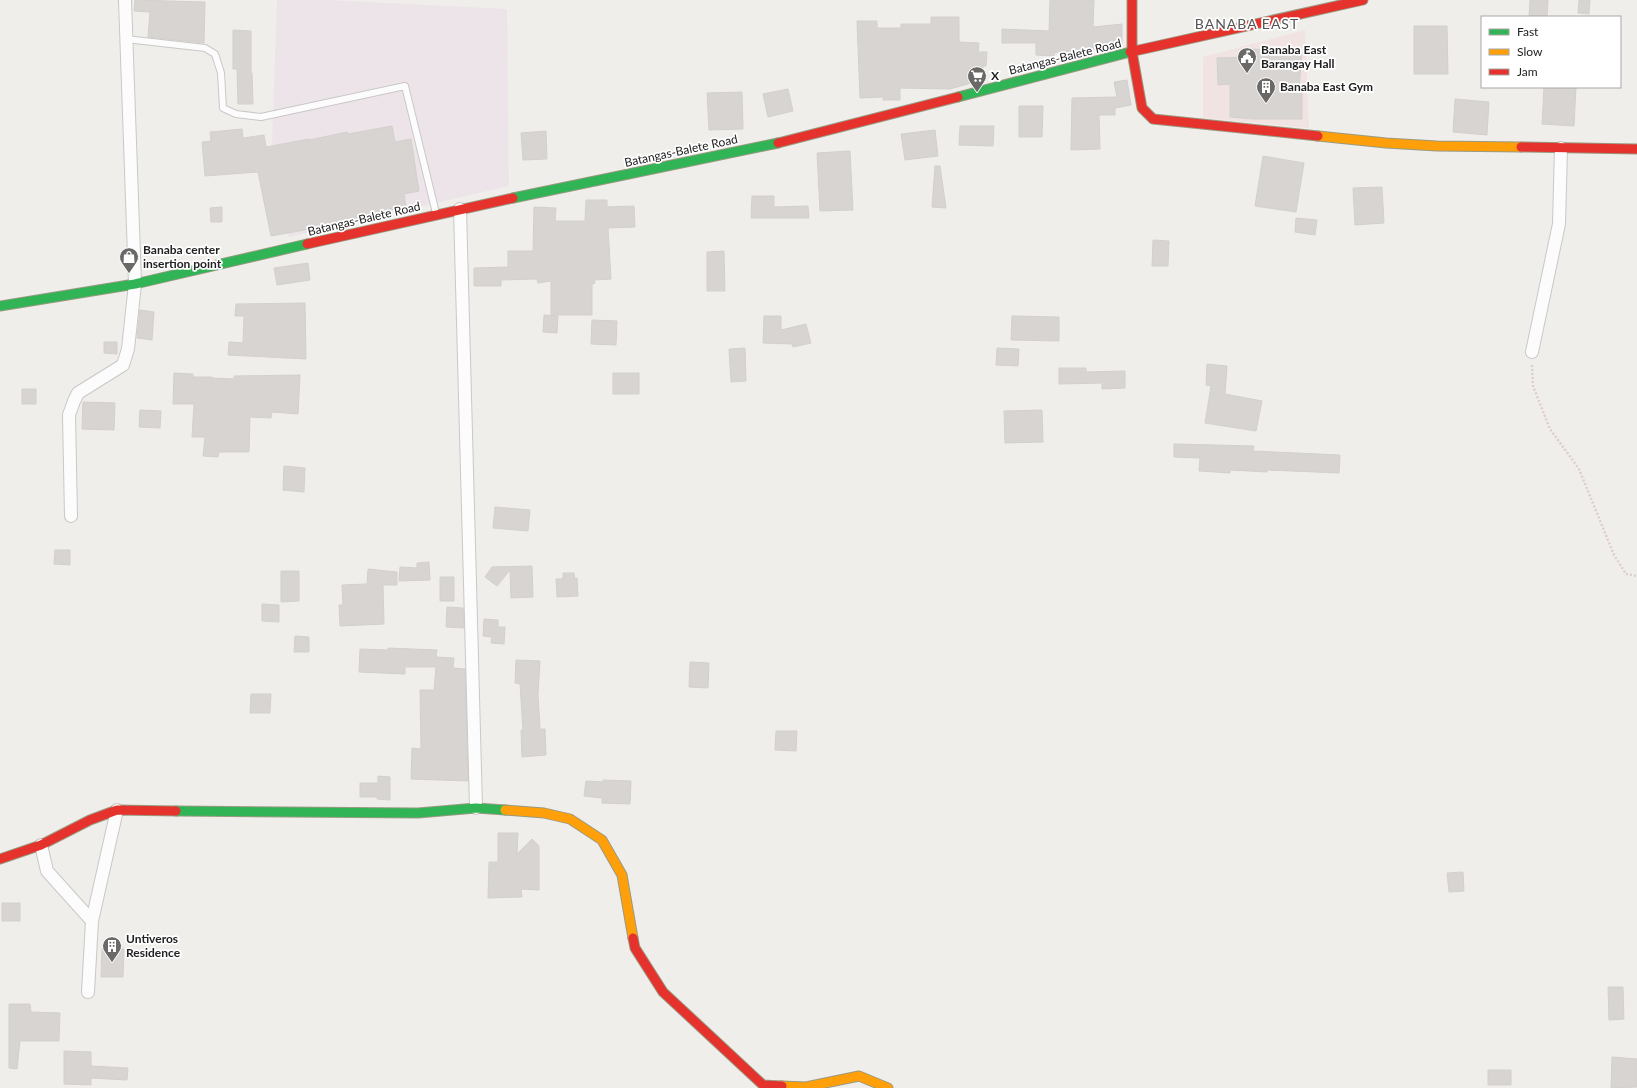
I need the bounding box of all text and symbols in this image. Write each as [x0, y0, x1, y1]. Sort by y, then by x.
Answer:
district label: BANABA EAST [1195, 15, 1299, 32]
legend [1481, 16, 1621, 88]
text: Fast [1517, 24, 1539, 39]
street label: Batangas-Balete Road [1007, 35, 1123, 78]
place label: Banaba East Barangay Hall [1261, 42, 1335, 71]
text: Slow [1517, 44, 1543, 59]
public building icon: Banaba East Barangay Hall [1236, 46, 1258, 74]
text: Jam [1517, 64, 1538, 79]
supermarket icon: X [966, 65, 988, 93]
place label: X [991, 68, 1000, 83]
building icon: Banaba East Gym [1255, 76, 1277, 104]
place label: Banaba East Gym [1280, 79, 1373, 94]
street label: Batangas-Balete Road [623, 131, 739, 170]
street label: Batangas-Balete Road [306, 198, 422, 239]
place label: Banaba center insertion point [143, 242, 222, 271]
shop icon: Banaba center insertion point [118, 246, 140, 274]
place label: Untiveros Residence [126, 931, 181, 960]
building icon: Untiveros Residence [101, 935, 123, 963]

